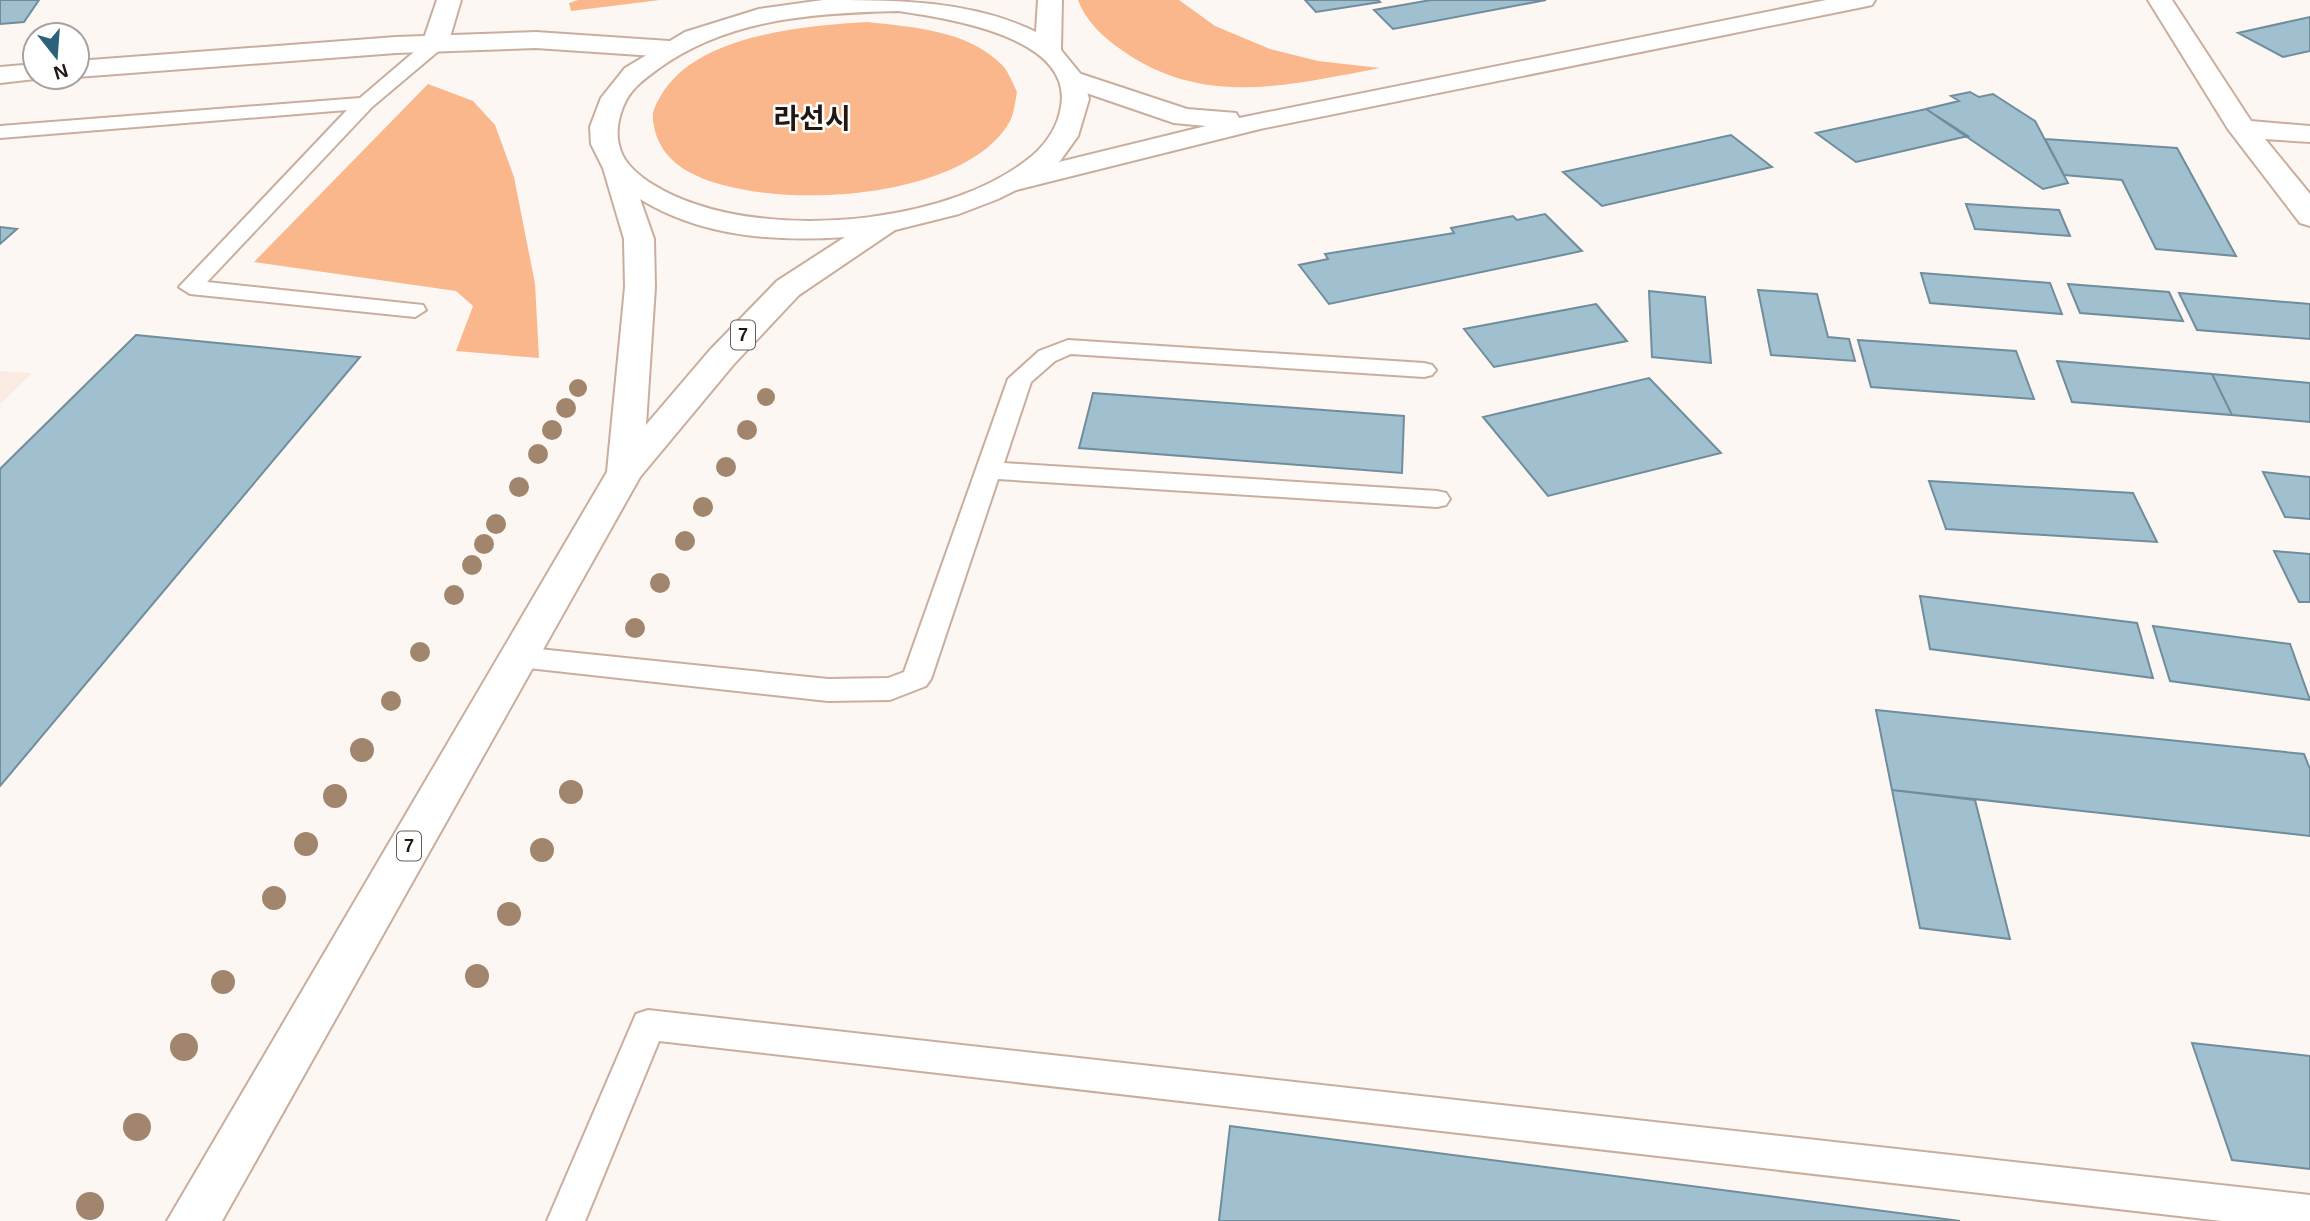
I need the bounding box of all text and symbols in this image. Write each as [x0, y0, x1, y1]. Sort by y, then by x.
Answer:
north arrow [21, 21, 91, 91]
text: N [51, 60, 70, 84]
district label: 라선시 [773, 103, 851, 134]
road number: 7 [731, 320, 755, 349]
road number: 7 [397, 832, 421, 860]

